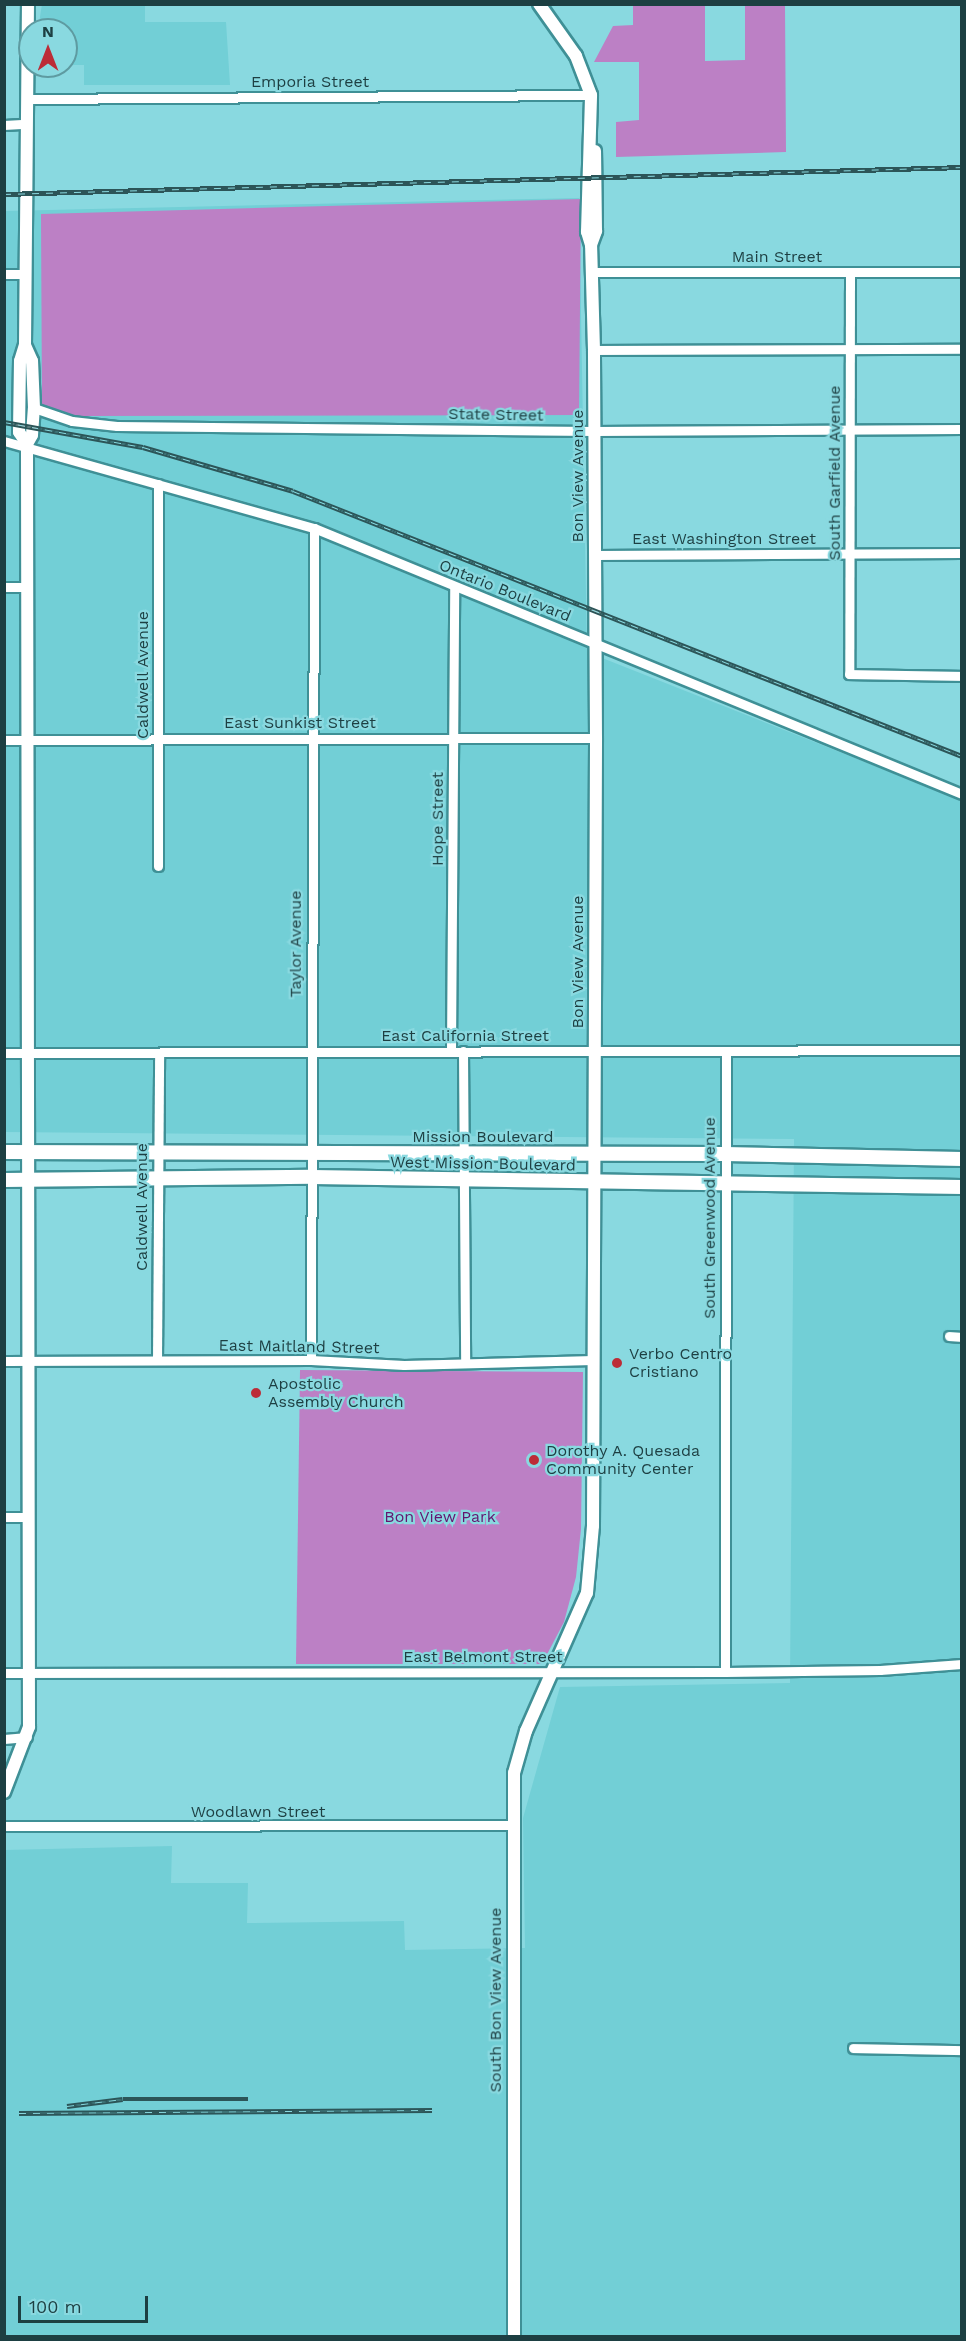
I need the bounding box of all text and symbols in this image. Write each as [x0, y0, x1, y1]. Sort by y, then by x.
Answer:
north arrow [18, 18, 78, 78]
text: N [42, 22, 54, 41]
street label: Emporia Street [251, 72, 369, 92]
street label: Main Street [732, 247, 822, 267]
street label: South Garfield Avenue [825, 385, 845, 561]
street label: State Street [448, 405, 544, 425]
street label: Bon View Avenue [568, 409, 588, 543]
street label: East Washington Street [632, 529, 816, 549]
street label: Ontario Boulevard [436, 556, 574, 626]
street label: Caldwell Avenue [133, 610, 153, 740]
street label: East Sunkist Street [224, 713, 376, 733]
street label: Hope Street [428, 772, 448, 866]
street label: Taylor Avenue [286, 890, 306, 998]
street label: Bon View Avenue [568, 895, 588, 1029]
street label: East California Street [381, 1026, 549, 1046]
street label: South Greenwood Avenue [700, 1117, 720, 1319]
street label: Mission Boulevard [412, 1127, 554, 1147]
street label: Caldwell Avenue [132, 1142, 152, 1272]
street label: West Mission Boulevard [390, 1153, 576, 1175]
street label: East Maitland Street [218, 1336, 380, 1358]
place label: Verbo Centro Cristiano [629, 1344, 732, 1382]
marker: Verbo Centro Cristiano [610, 1356, 624, 1370]
place label: Apostolic Assembly Church [268, 1374, 404, 1412]
marker: Apostolic Assembly Church [249, 1386, 263, 1400]
place label: Dorothy A. Quesada Community Center [546, 1441, 701, 1479]
marker: Dorothy A. Quesada Community Center [527, 1453, 541, 1467]
park label: Bon View Park [384, 1507, 496, 1527]
street label: East Belmont Street [403, 1647, 563, 1667]
street label: Woodlawn Street [191, 1802, 325, 1822]
street label: South Bon View Avenue [486, 1907, 506, 2093]
scale bar [21, 2284, 152, 2322]
text: 100 m [29, 2296, 82, 2317]

